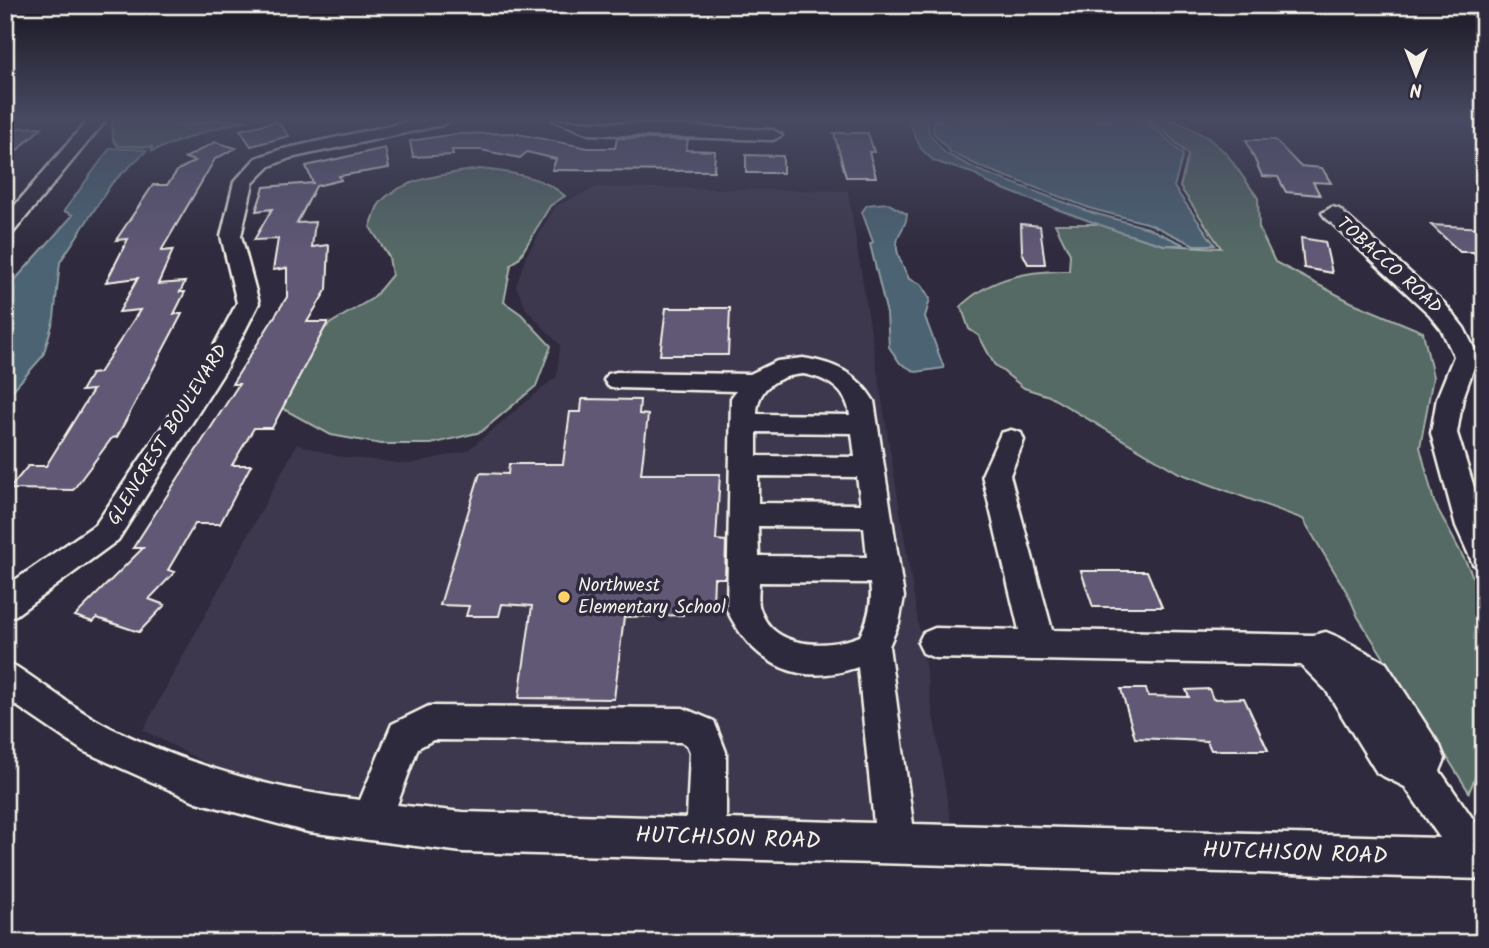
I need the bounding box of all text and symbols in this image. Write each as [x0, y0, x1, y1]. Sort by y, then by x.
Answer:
north arrow [1380, 38, 1450, 108]
text: N [1410, 74, 1422, 104]
street label: TOBACCO ROAD [1329, 210, 1449, 322]
street label: GLENCREST BOULEVARD [100, 338, 236, 532]
place label: Northwest Elementary School [578, 571, 726, 623]
marker: Northwest Elementary School [556, 589, 572, 605]
street label: HUTCHISON ROAD [635, 818, 821, 860]
street label: HUTCHISON ROAD [1202, 833, 1388, 875]

